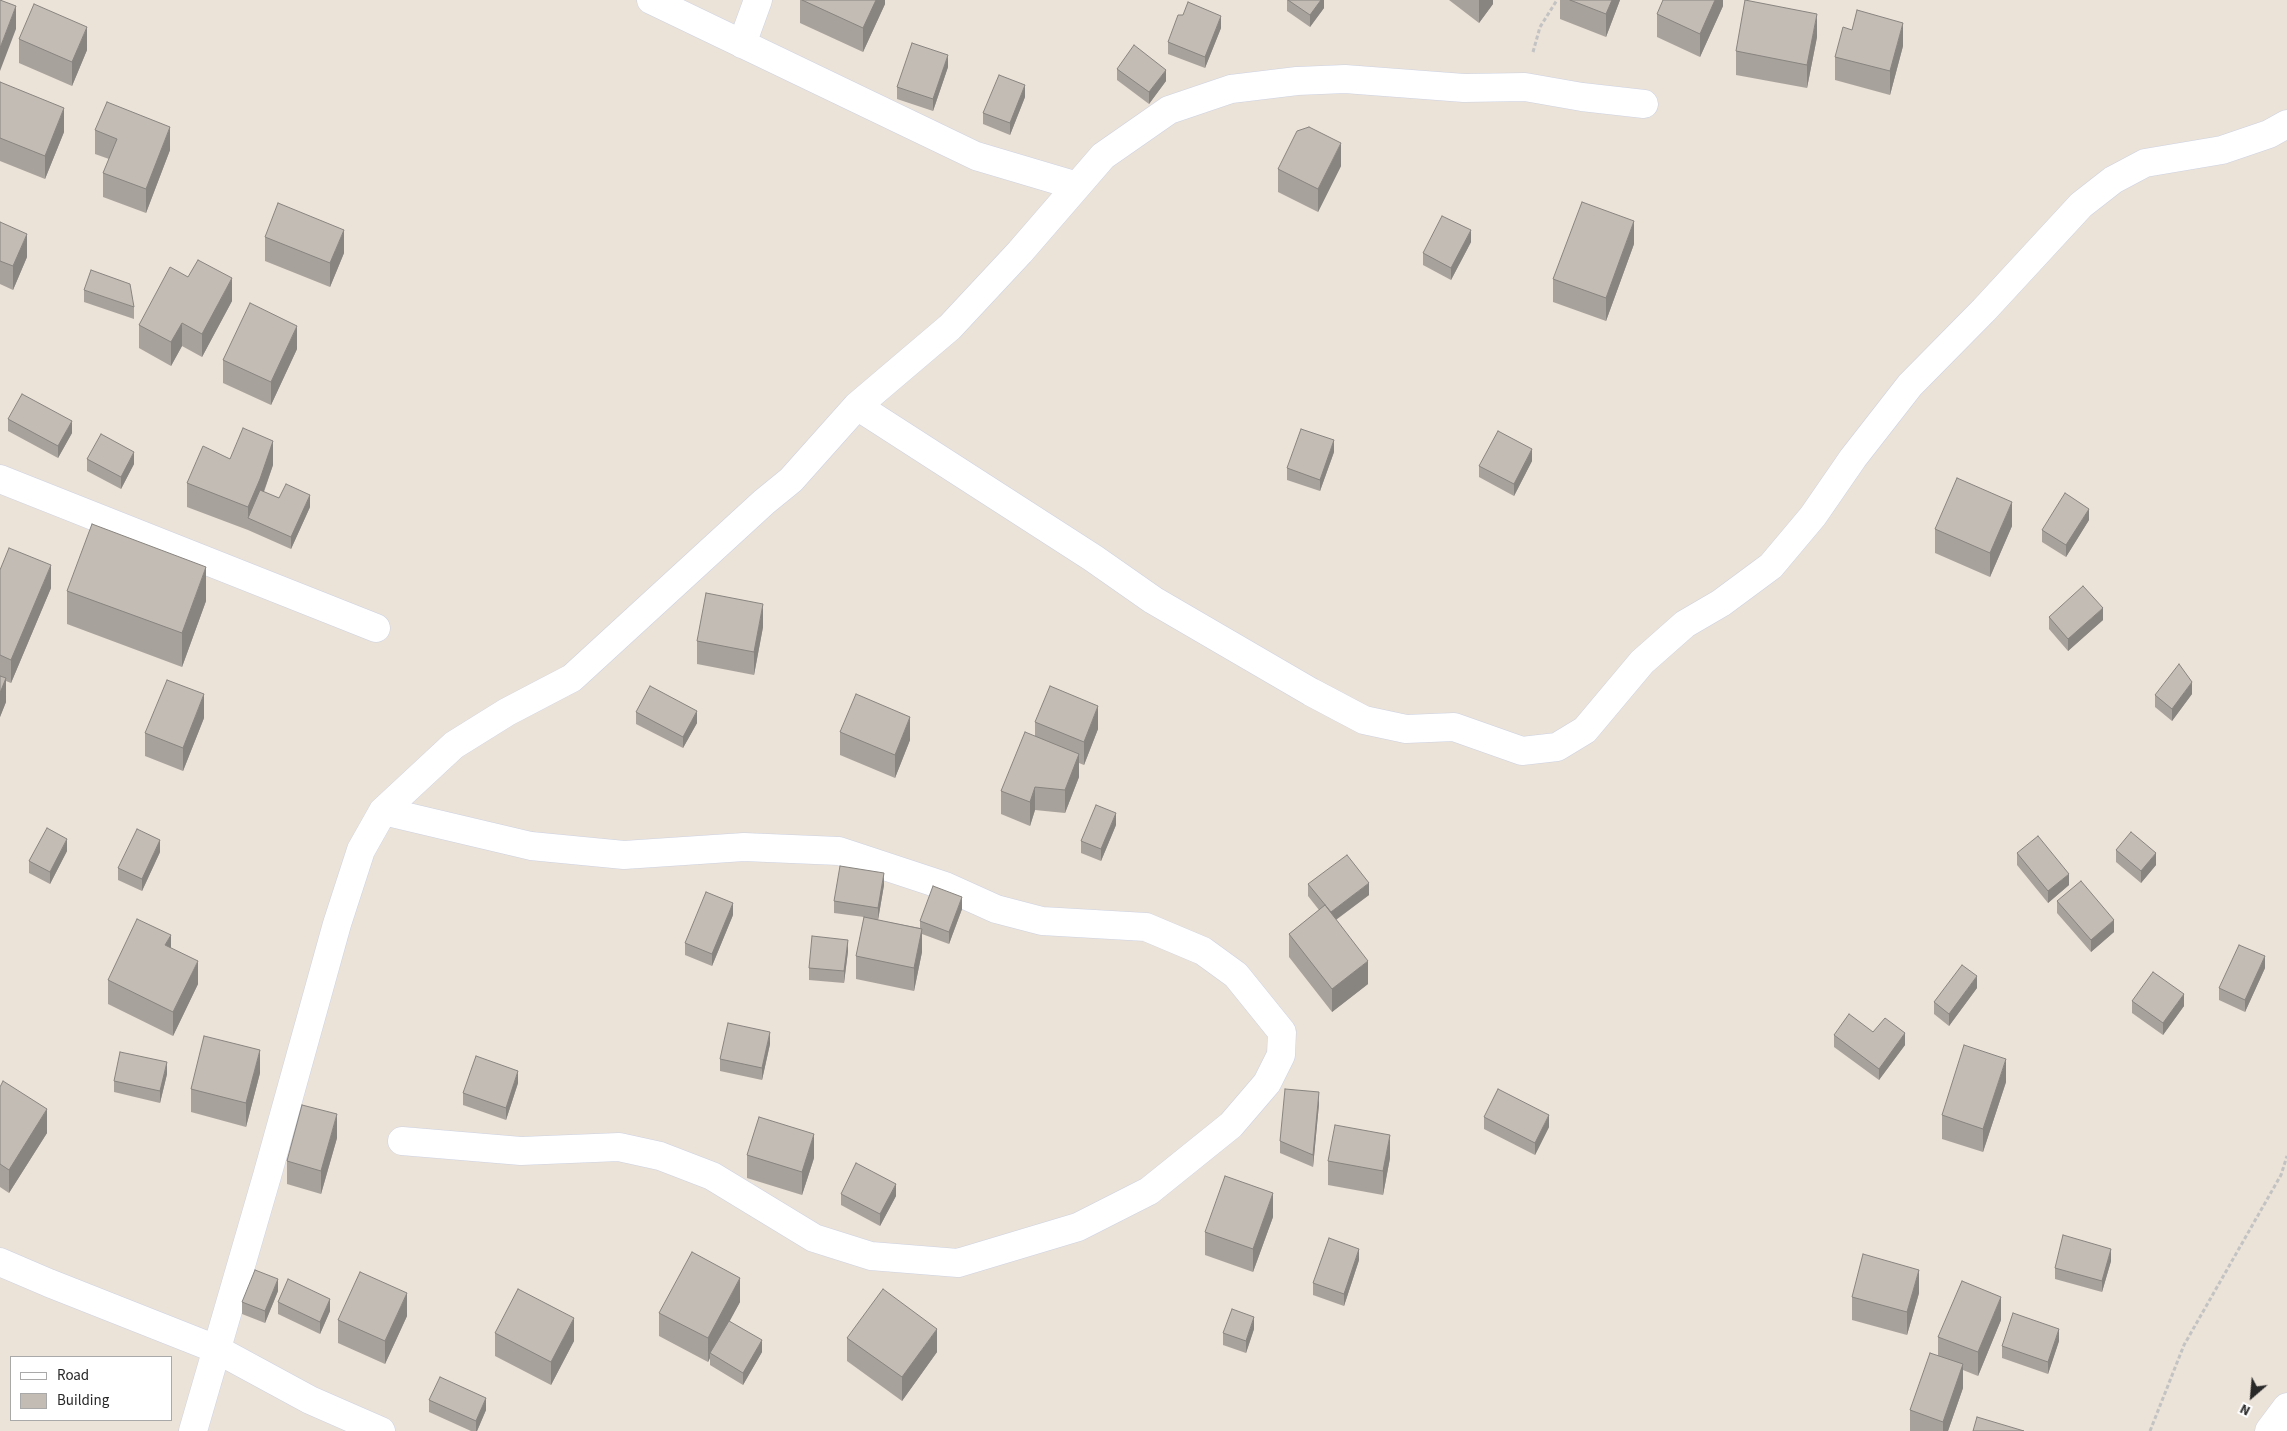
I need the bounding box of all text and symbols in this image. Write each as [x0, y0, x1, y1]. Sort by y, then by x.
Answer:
legend [10, 1356, 172, 1421]
text: Road [57, 1365, 89, 1386]
north arrow [2227, 1371, 2277, 1421]
text: Building [57, 1390, 109, 1411]
text: N [2237, 1398, 2254, 1420]

